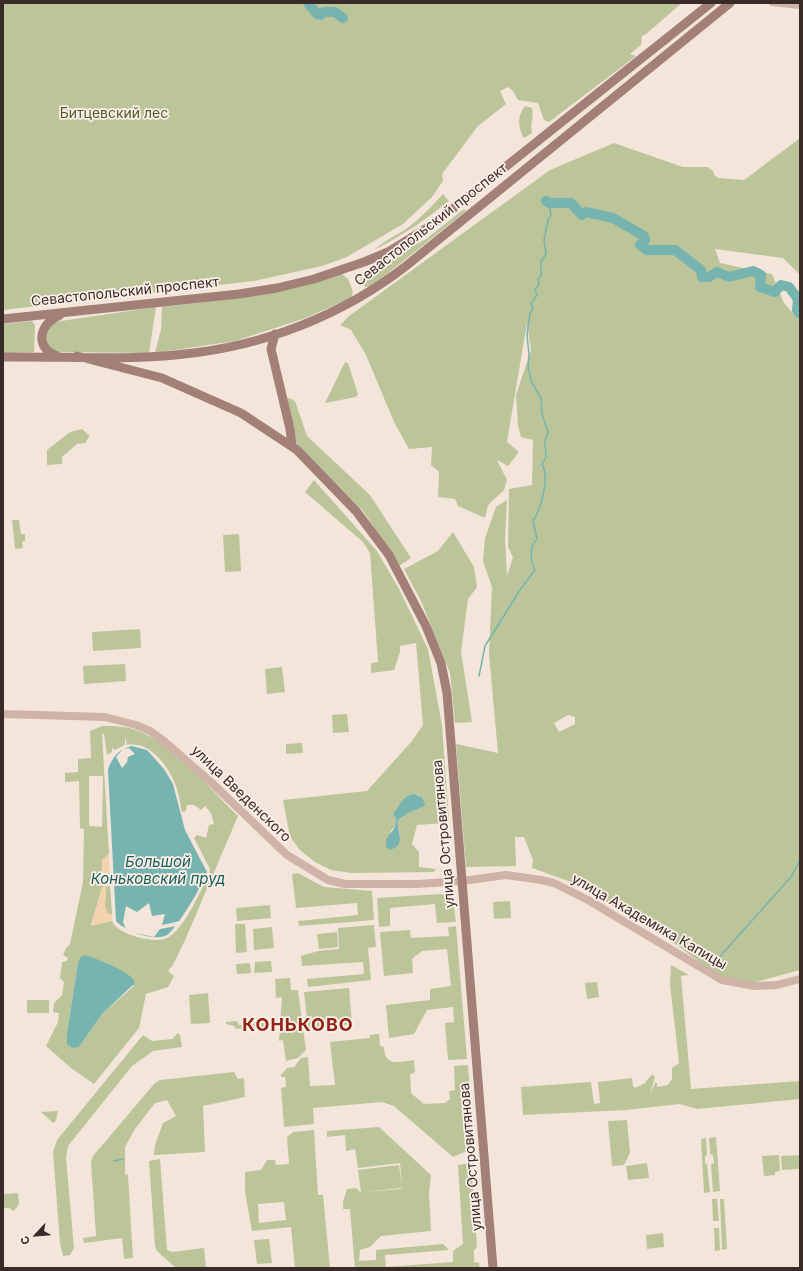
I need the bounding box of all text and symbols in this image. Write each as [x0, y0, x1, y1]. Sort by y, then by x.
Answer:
park label: Битцевский лес [60, 106, 168, 122]
street label: Севастопольский проспект [351, 160, 511, 290]
street label: Севастопольский проспект [30, 274, 220, 310]
street label: улица Введенского [188, 742, 294, 846]
street label: улица Островитянова [429, 759, 459, 909]
water label: Большой Коньковский пруд [91, 853, 225, 888]
street label: улица Академика Капицы [568, 871, 730, 973]
district label: КОНЬКОВО [242, 1015, 354, 1037]
street label: улица Островитянова [456, 1082, 486, 1232]
north arrow [16, 1215, 56, 1255]
text: С [17, 1234, 33, 1247]

